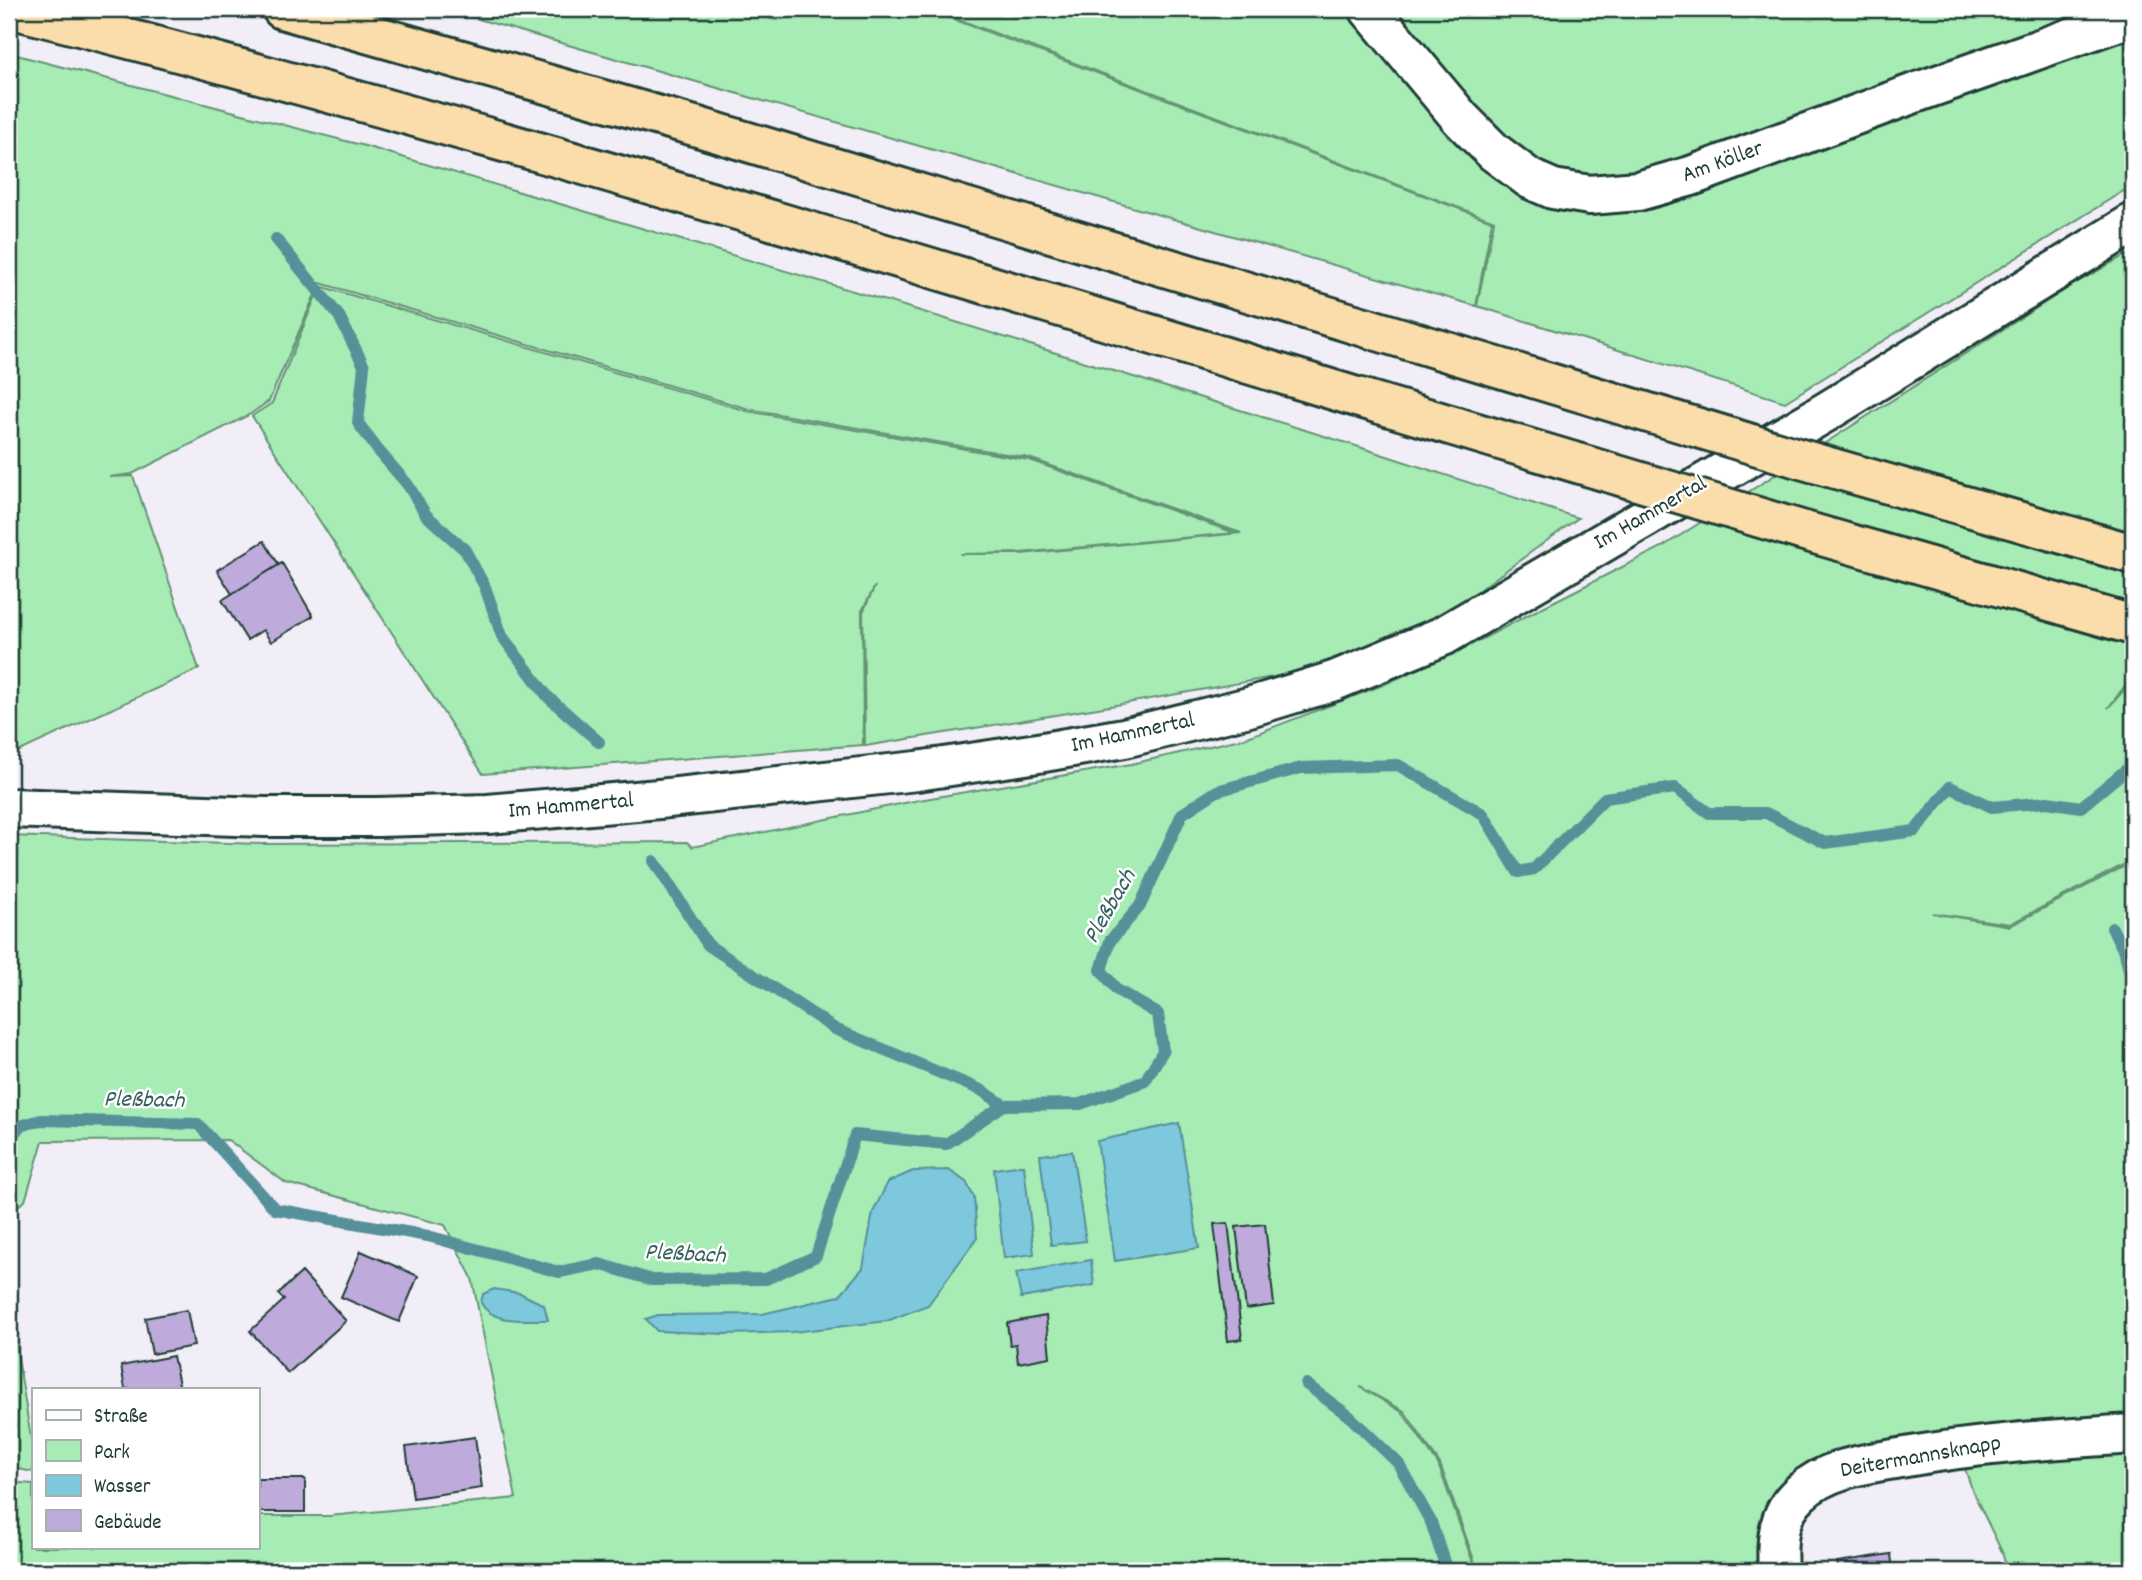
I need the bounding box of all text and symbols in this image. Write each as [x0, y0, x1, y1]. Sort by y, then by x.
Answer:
street label: Am Köller [1678, 133, 1769, 193]
street label: Im Hammertal [1588, 468, 1714, 560]
street label: Im Hammertal [1068, 705, 1198, 763]
street label: Im Hammertal [507, 785, 636, 829]
water label: Pleßbach [1076, 863, 1146, 951]
water label: Pleßbach [103, 1083, 186, 1119]
water label: Pleßbach [644, 1236, 727, 1274]
legend [32, 1388, 259, 1548]
text: Straße [94, 1403, 148, 1433]
street label: Deitermannsknapp [1838, 1428, 2004, 1488]
text: Park [94, 1439, 130, 1469]
text: Wasser [94, 1473, 151, 1503]
text: Gebäude [94, 1509, 162, 1539]

